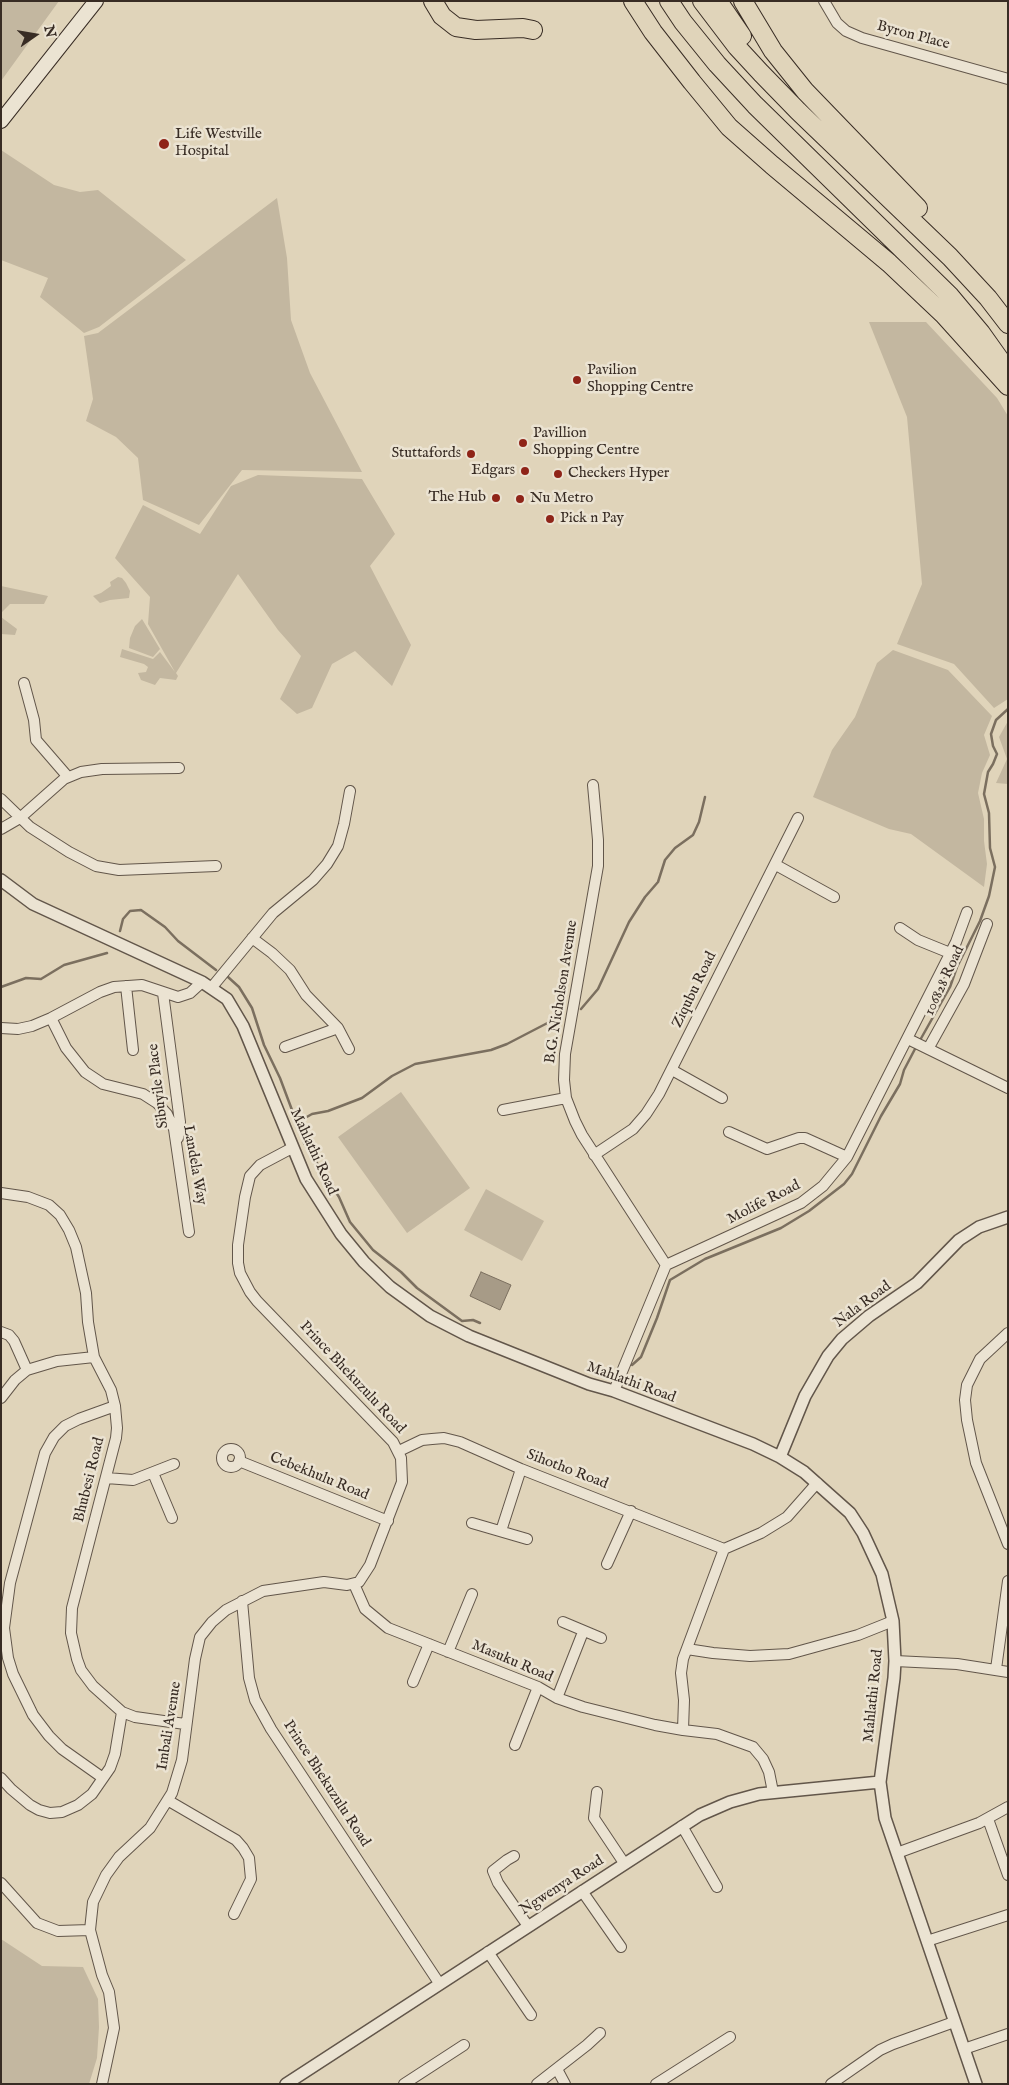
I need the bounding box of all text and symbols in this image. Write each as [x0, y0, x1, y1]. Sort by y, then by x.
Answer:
north arrow [10, 10, 60, 60]
street label: Byron Place [875, 18, 951, 54]
text: N [39, 24, 60, 40]
place label: Life Westville Hospital [175, 126, 262, 161]
marker: Life Westville Hospital [157, 137, 171, 151]
place label: Pavilion Shopping Centre [587, 362, 693, 397]
marker: Pavilion Shopping Centre [571, 374, 583, 386]
place label: Pavillion Shopping Centre [533, 425, 639, 460]
marker: Pavillion Shopping Centre [517, 437, 529, 449]
place label: Stuttafords [391, 445, 461, 463]
marker: Stuttafords [465, 448, 477, 460]
place label: Edgars [471, 462, 515, 480]
marker: Edgars [519, 465, 531, 477]
place label: Checkers Hyper [568, 465, 669, 483]
marker: Checkers Hyper [552, 468, 564, 480]
place label: The Hub [428, 489, 486, 507]
place label: Nu Metro [530, 490, 593, 508]
marker: The Hub [490, 492, 502, 504]
marker: Nu Metro [514, 493, 526, 505]
place label: Pick n Pay [560, 510, 624, 528]
marker: Pick n Pay [544, 513, 556, 525]
street label: B.G. Nicholson Avenue [542, 919, 582, 1065]
street label: 106828 Road [921, 943, 969, 1019]
street label: Ziqubu Road [669, 949, 721, 1031]
street label: Sibuyile Place [145, 1042, 173, 1130]
street label: Mahlathi Road [285, 1106, 341, 1198]
street label: Landela Way [178, 1124, 210, 1206]
street label: Molife Road [724, 1177, 804, 1229]
street label: Nala Road [831, 1278, 895, 1332]
street label: Prince Bhekuzulu Road [295, 1318, 409, 1438]
street label: Mahlathi Road [584, 1359, 678, 1407]
street label: Bhubesi Road [71, 1436, 109, 1524]
street label: Sihotho Road [524, 1446, 610, 1494]
street label: Cebekhulu Road [267, 1449, 371, 1505]
street label: Masuku Road [469, 1637, 555, 1687]
street label: Mahlathi Road [860, 1649, 888, 1743]
street label: Imbali Avenue [154, 1680, 186, 1772]
street label: Prince Bhekuzulu Road [278, 1717, 374, 1851]
street label: Ngwenya Road [517, 1852, 607, 1920]

